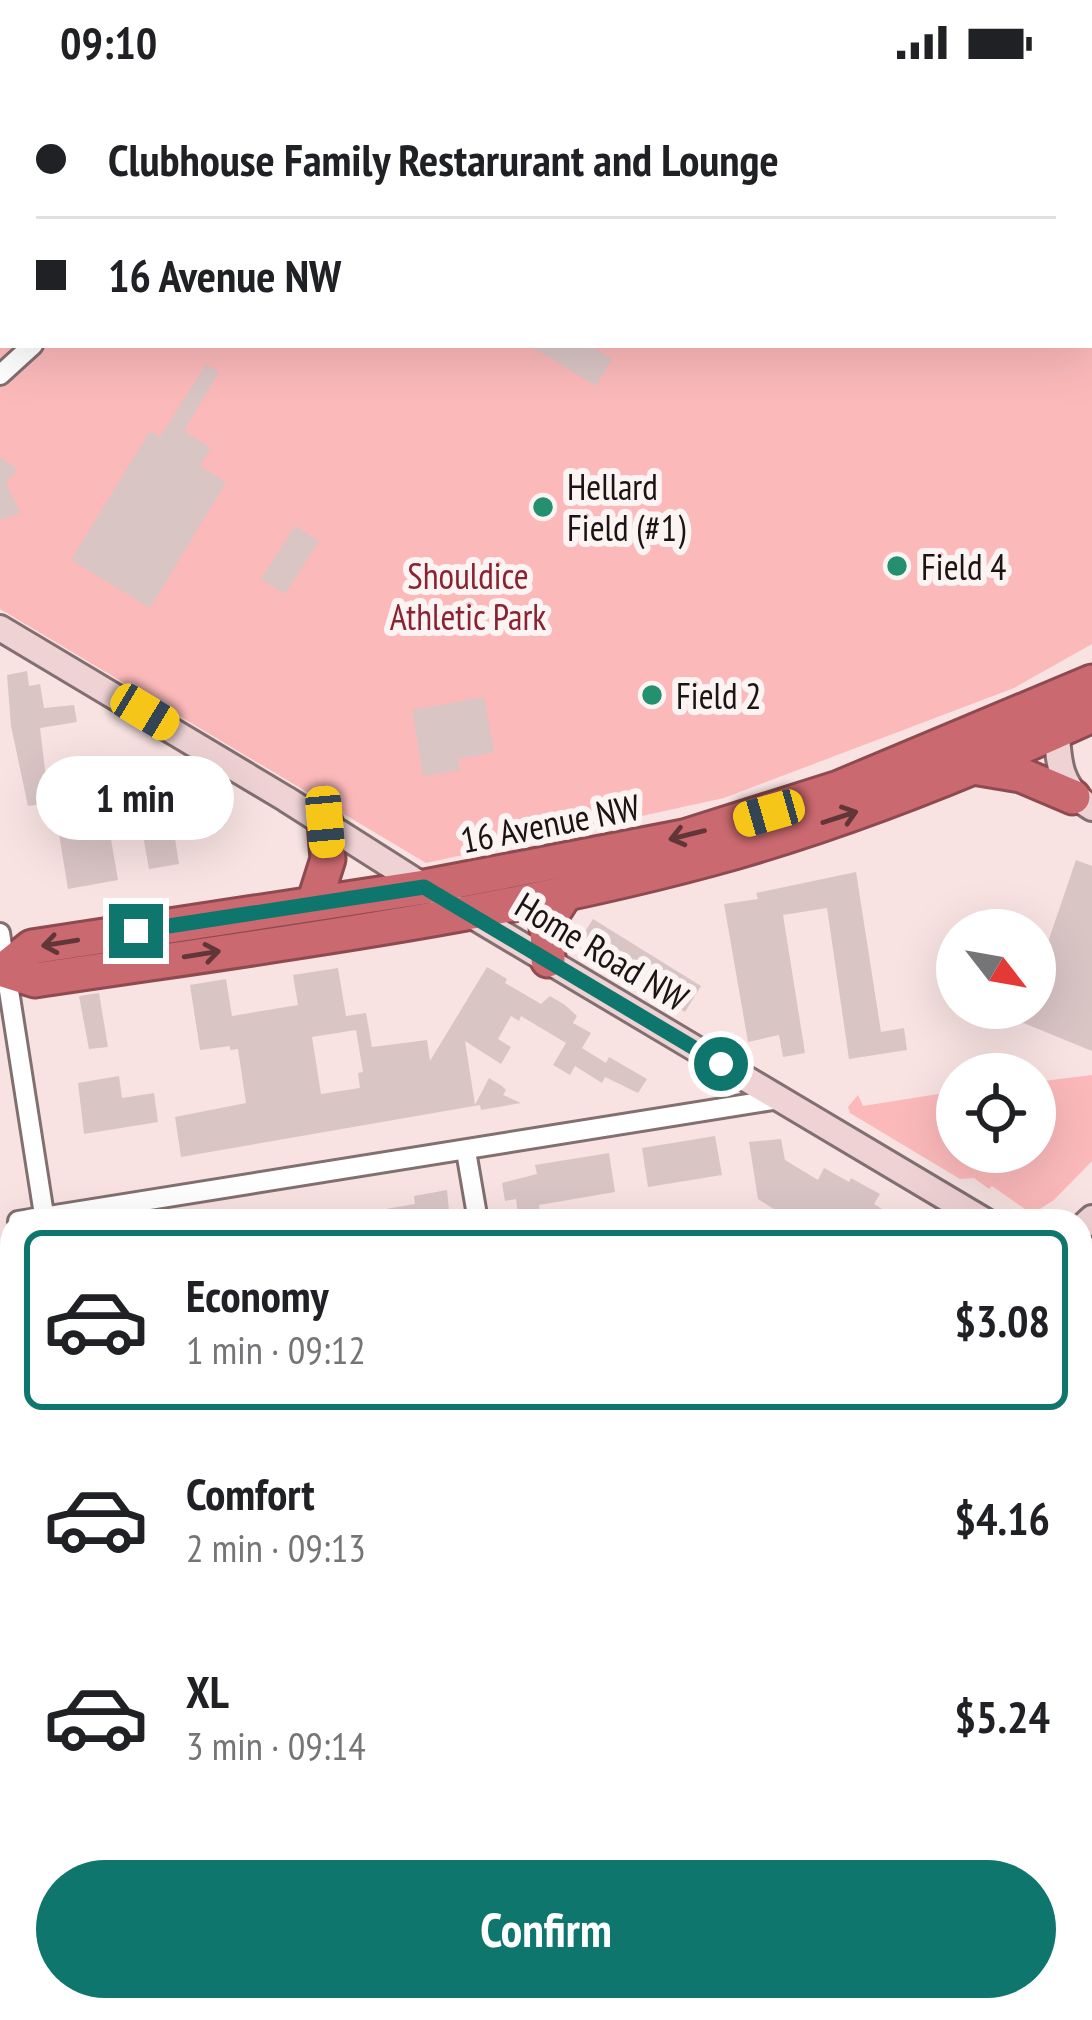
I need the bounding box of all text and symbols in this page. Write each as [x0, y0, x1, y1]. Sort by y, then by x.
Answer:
text: 09:10 [60, 13, 157, 71]
text: Clubhouse Family Restarurant and Lounge [108, 130, 779, 188]
text: 16 Avenue NW [108, 246, 341, 304]
place label: Hellard Field (#1) [567, 463, 686, 551]
marker: Hellard Field (#1) [530, 494, 556, 520]
place label: Field 4 [921, 543, 1006, 590]
park label: Shouldice Athletic Park [390, 552, 546, 640]
marker: Field 4 [884, 553, 910, 579]
place label: Field 2 [676, 672, 761, 719]
car [105, 678, 185, 746]
marker: Field 2 [639, 682, 665, 708]
callout: 1 min [37, 757, 235, 841]
text: 1 min [96, 772, 174, 823]
street label: 16 Avenue NW [457, 783, 643, 863]
car [304, 785, 346, 859]
car [729, 786, 809, 840]
one-way arrow [820, 805, 858, 827]
one-way arrow [669, 825, 707, 847]
street label: Home Road NW [507, 881, 697, 1021]
route end [109, 904, 163, 958]
north arrow [936, 909, 1056, 1029]
map controls [936, 909, 1056, 1173]
one-way arrow [41, 932, 80, 955]
one-way arrow [182, 942, 221, 965]
route start [694, 1037, 748, 1091]
button: locate [936, 1053, 1056, 1173]
icon: car [42, 1266, 150, 1374]
text: Economy [186, 1266, 329, 1324]
text: $3.08 [954, 1291, 1050, 1349]
text: 1 min · 09:12 [186, 1324, 366, 1375]
icon: car [42, 1464, 150, 1572]
text: Comfort [186, 1464, 315, 1522]
text: $4.16 [954, 1489, 1050, 1547]
text: 2 min · 09:13 [186, 1522, 366, 1573]
icon: car [42, 1662, 150, 1770]
text: XL [186, 1662, 229, 1720]
text: $5.24 [954, 1687, 1050, 1745]
text: 3 min · 09:14 [186, 1720, 366, 1771]
button: Confirm [36, 1860, 1056, 1998]

